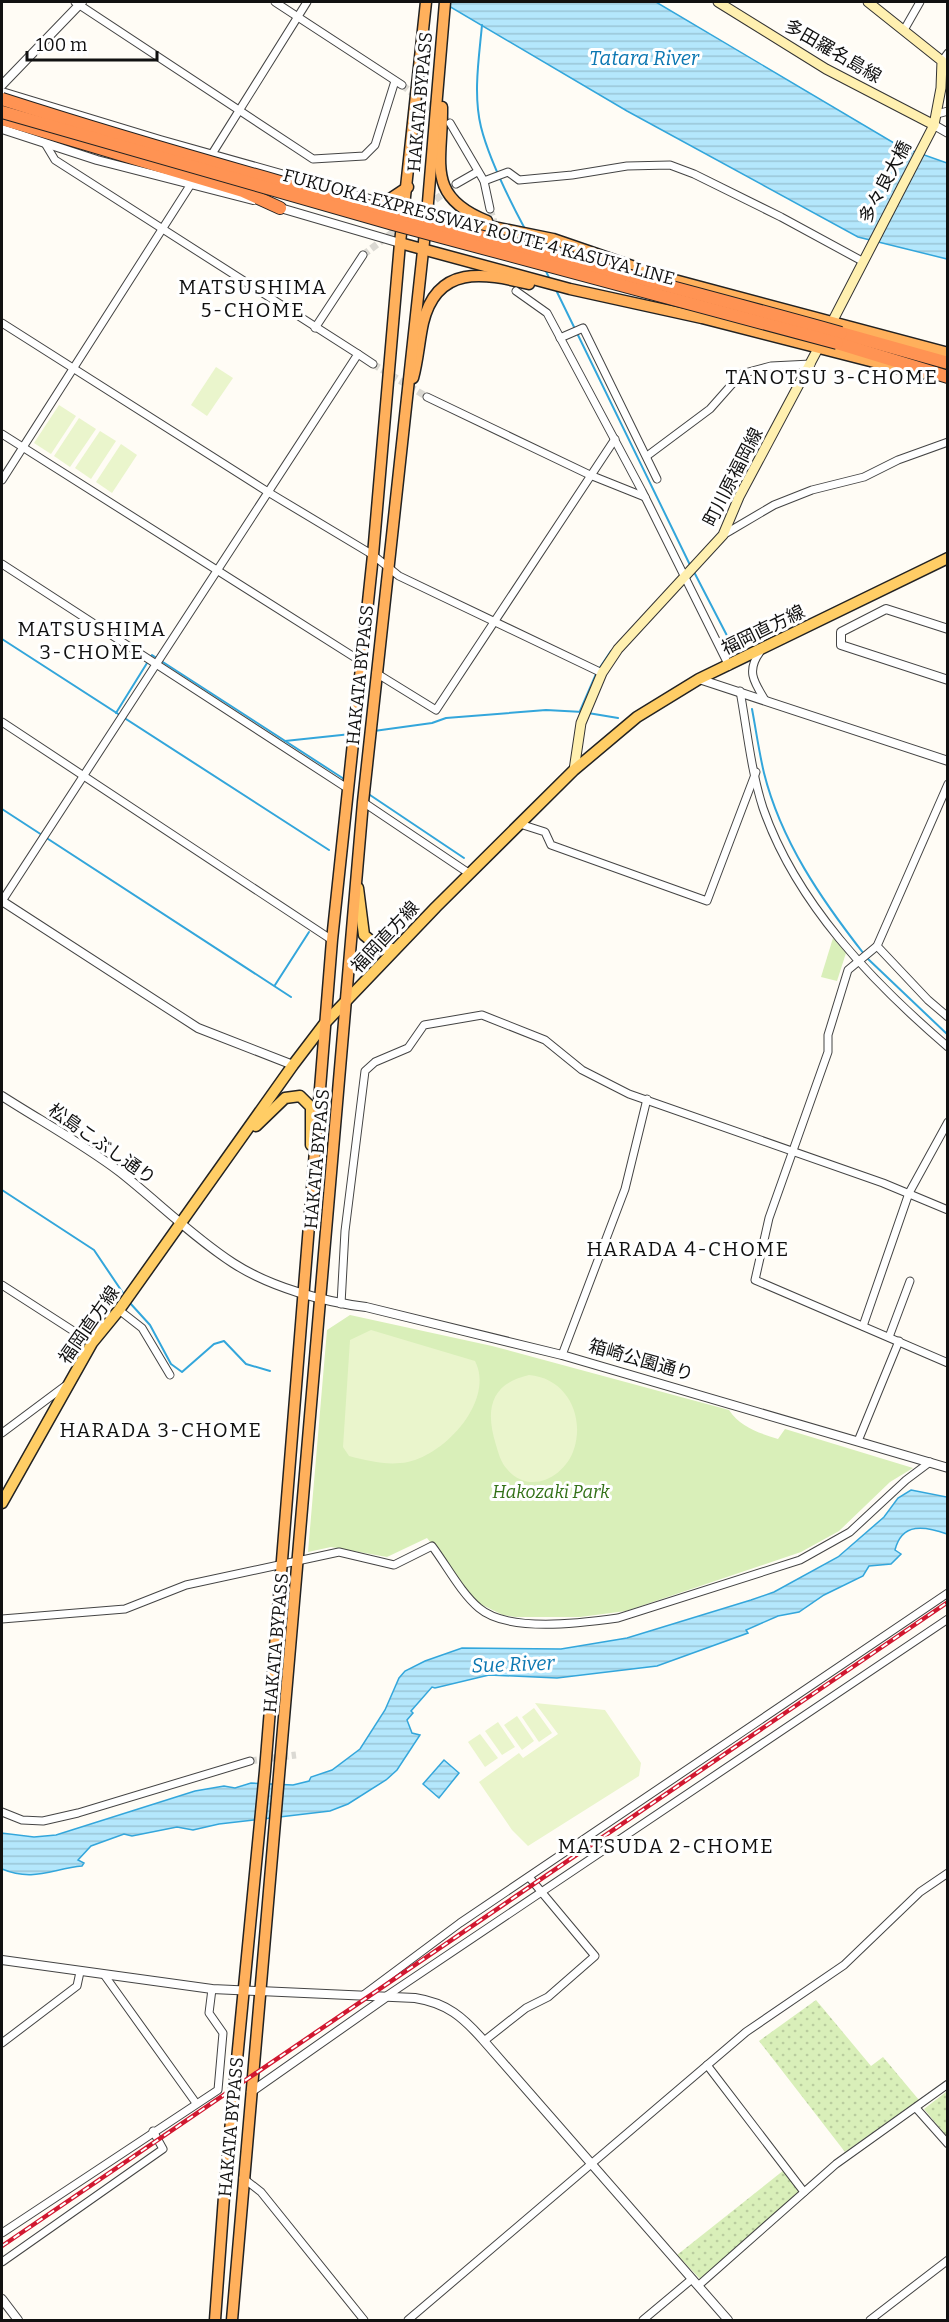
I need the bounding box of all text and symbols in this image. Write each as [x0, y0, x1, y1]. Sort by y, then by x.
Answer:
street label: 多田羅名島線 [781, 14, 885, 88]
scale bar [27, 24, 158, 62]
street label: HAKATA BYPASS [403, 31, 437, 173]
text: 100 m [36, 34, 87, 56]
water label: Tatara River [589, 46, 700, 70]
street label: 多々良大橋 [854, 137, 916, 227]
street label: FUKUOKA EXPRESSWAY ROUTE 4 KASUYA LINE [281, 164, 677, 290]
district label: MATSUSHIMA 5-CHOME [178, 275, 328, 322]
district label: TANOTSU 3-CHOME [725, 365, 939, 389]
street label: 町川原福岡線 [699, 424, 767, 530]
street label: 福岡直方線 [718, 600, 808, 660]
street label: HAKATA BYPASS [342, 604, 378, 746]
district label: MATSUSHIMA 3-CHOME [17, 617, 167, 664]
street label: 福岡直方線 [346, 897, 424, 977]
street label: HAKATA BYPASS [300, 1088, 334, 1230]
street label: 松島こぶし通り [44, 1099, 160, 1189]
district label: HARADA 4-CHOME [586, 1237, 790, 1261]
street label: 福岡直方線 [54, 1282, 124, 1368]
street label: 箱崎公園通り [586, 1335, 696, 1385]
district label: HARADA 3-CHOME [60, 1418, 262, 1442]
park label: Hakozaki Park [492, 1481, 610, 1503]
street label: HAKATA BYPASS [259, 1572, 293, 1714]
water label: Sue River [471, 1651, 556, 1677]
district label: MATSUDA 2-CHOME [558, 1834, 774, 1858]
street label: HAKATA BYPASS [214, 2056, 248, 2198]

